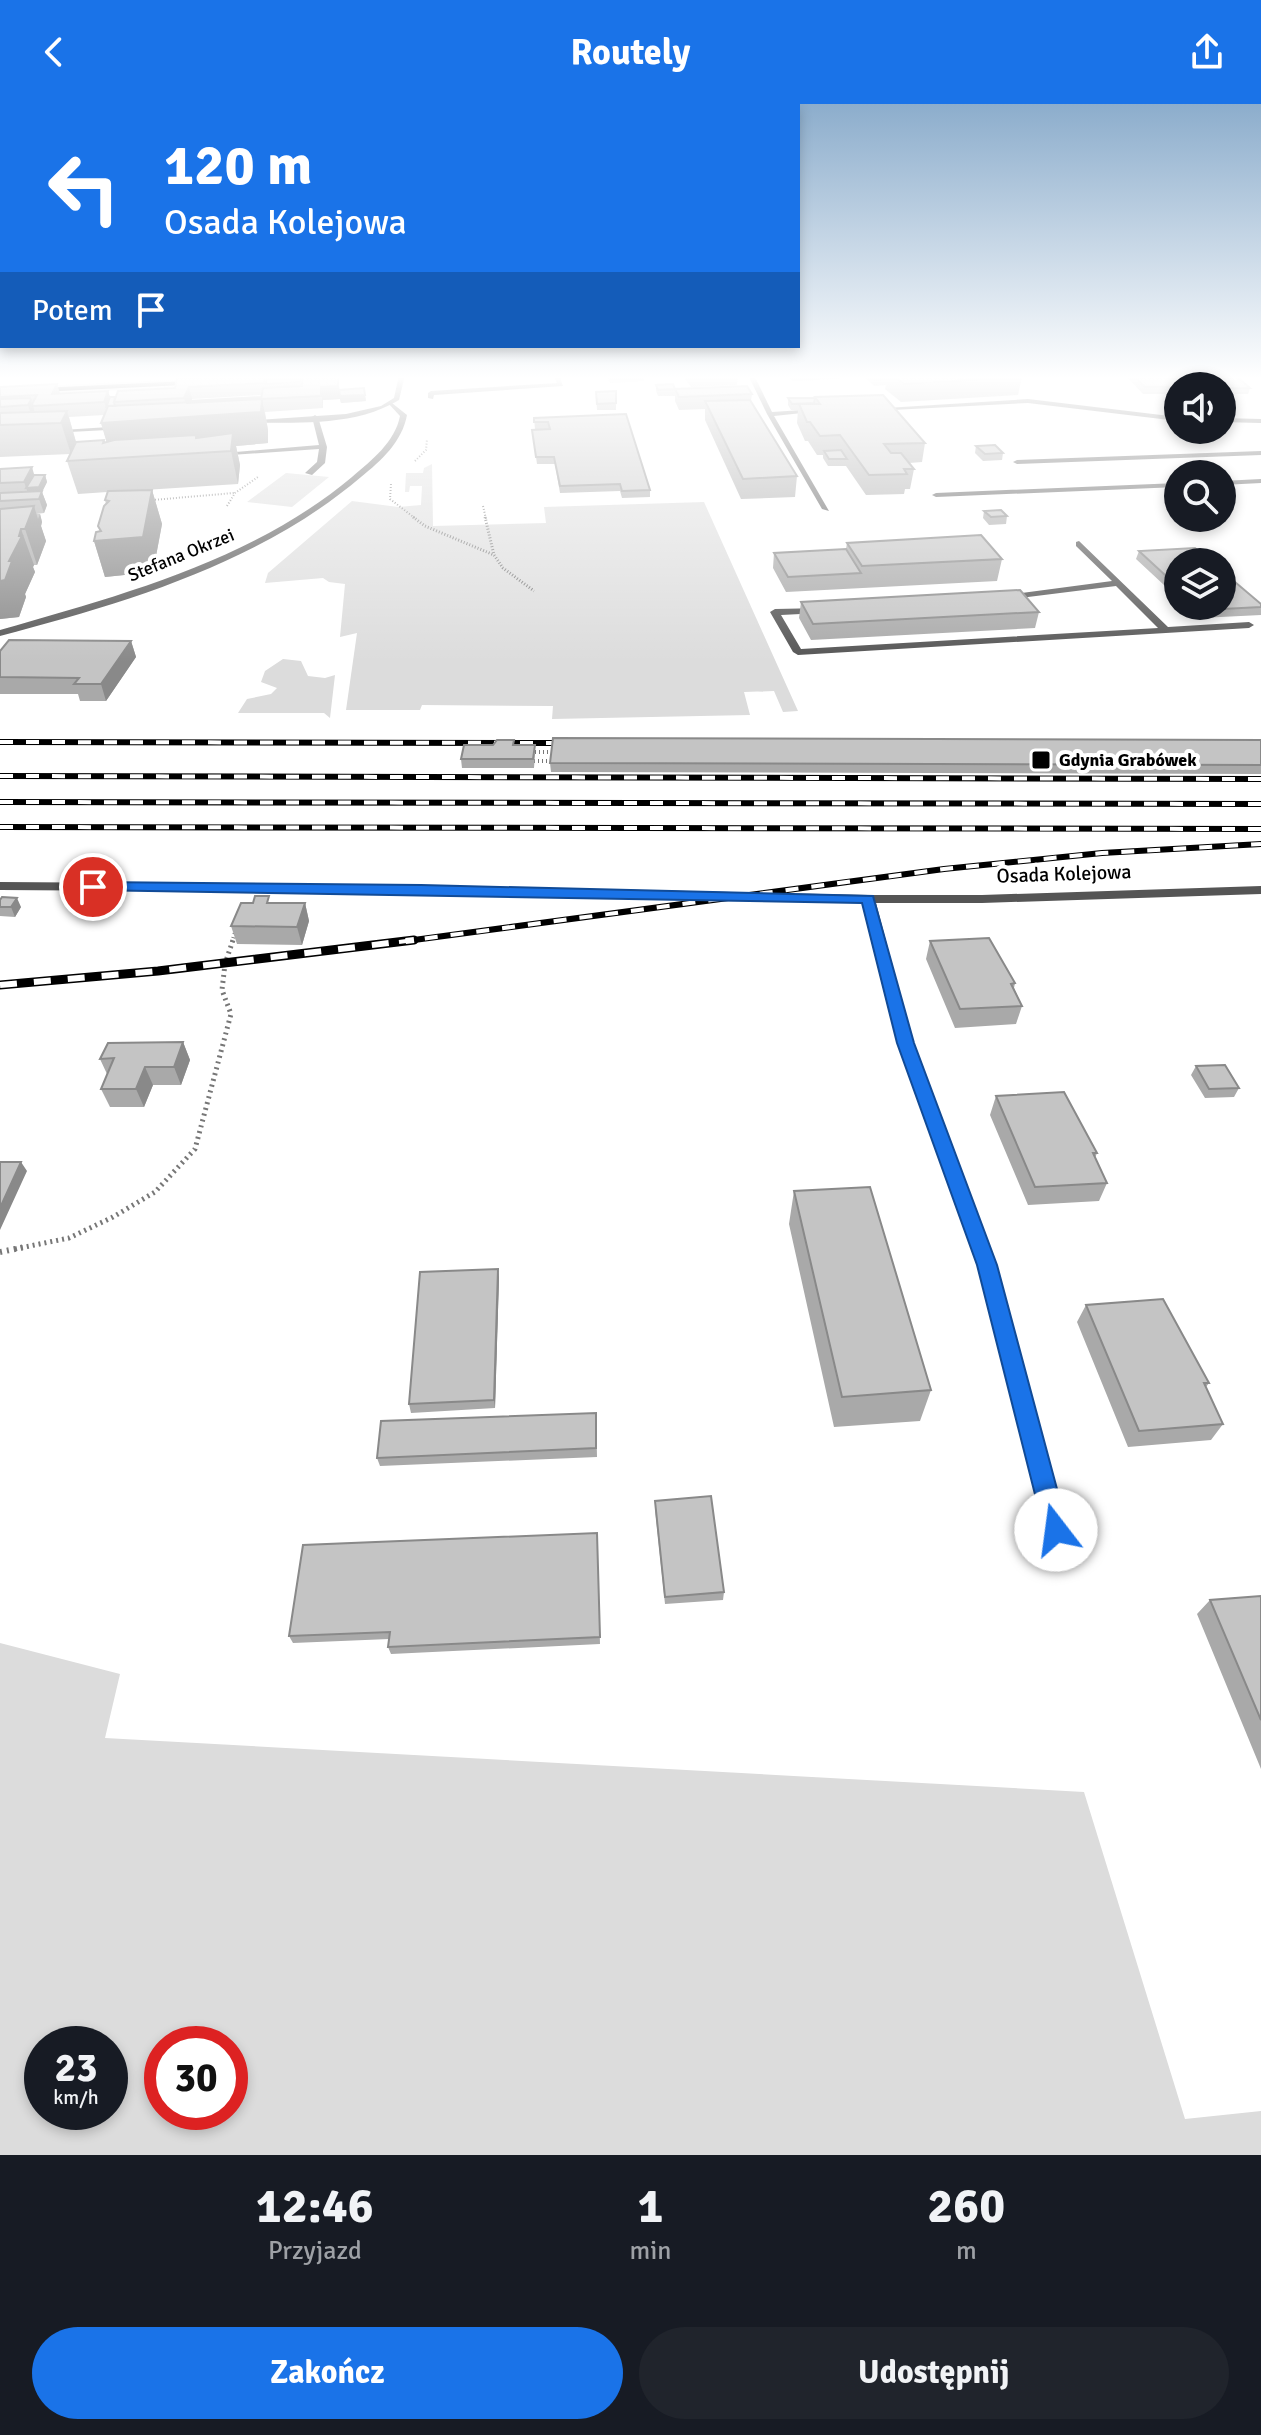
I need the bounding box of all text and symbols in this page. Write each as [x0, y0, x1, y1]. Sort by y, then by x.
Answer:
icon: back [32, 30, 76, 74]
text: Routely [571, 30, 690, 75]
icon: share [1185, 30, 1229, 74]
text: 120 m [164, 131, 312, 200]
icon: left [32, 136, 136, 240]
text: Osada Kolejowa [164, 200, 407, 245]
icon: arrive [129, 288, 173, 332]
text: Potem [32, 292, 113, 329]
map controls [1164, 372, 1236, 620]
button: sound [1164, 372, 1236, 444]
button: search [1164, 460, 1236, 532]
street label: Stefana Okrzei [125, 524, 237, 586]
button: layers [1164, 548, 1236, 620]
marker: Gdynia Grabówek [1030, 749, 1052, 771]
place label: Gdynia Grabówek [1059, 749, 1197, 771]
pin [59, 853, 127, 921]
street label: Osada Kolejowa [996, 859, 1132, 889]
icon: arrive [71, 865, 115, 909]
position arrow [1014, 1488, 1098, 1572]
speed limit sign: 30 [144, 2026, 248, 2130]
text: 23 [54, 2043, 98, 2093]
text: km/h [53, 2085, 99, 2110]
text: 12:46 [256, 2177, 374, 2236]
text: 1 [638, 2177, 663, 2236]
text: 260 [927, 2177, 1005, 2236]
text: Przyjazd [268, 2235, 362, 2267]
text: min [630, 2235, 672, 2267]
text: m [956, 2235, 977, 2267]
button: Zakończ [32, 2327, 623, 2419]
button: Udostępnij [639, 2327, 1229, 2419]

